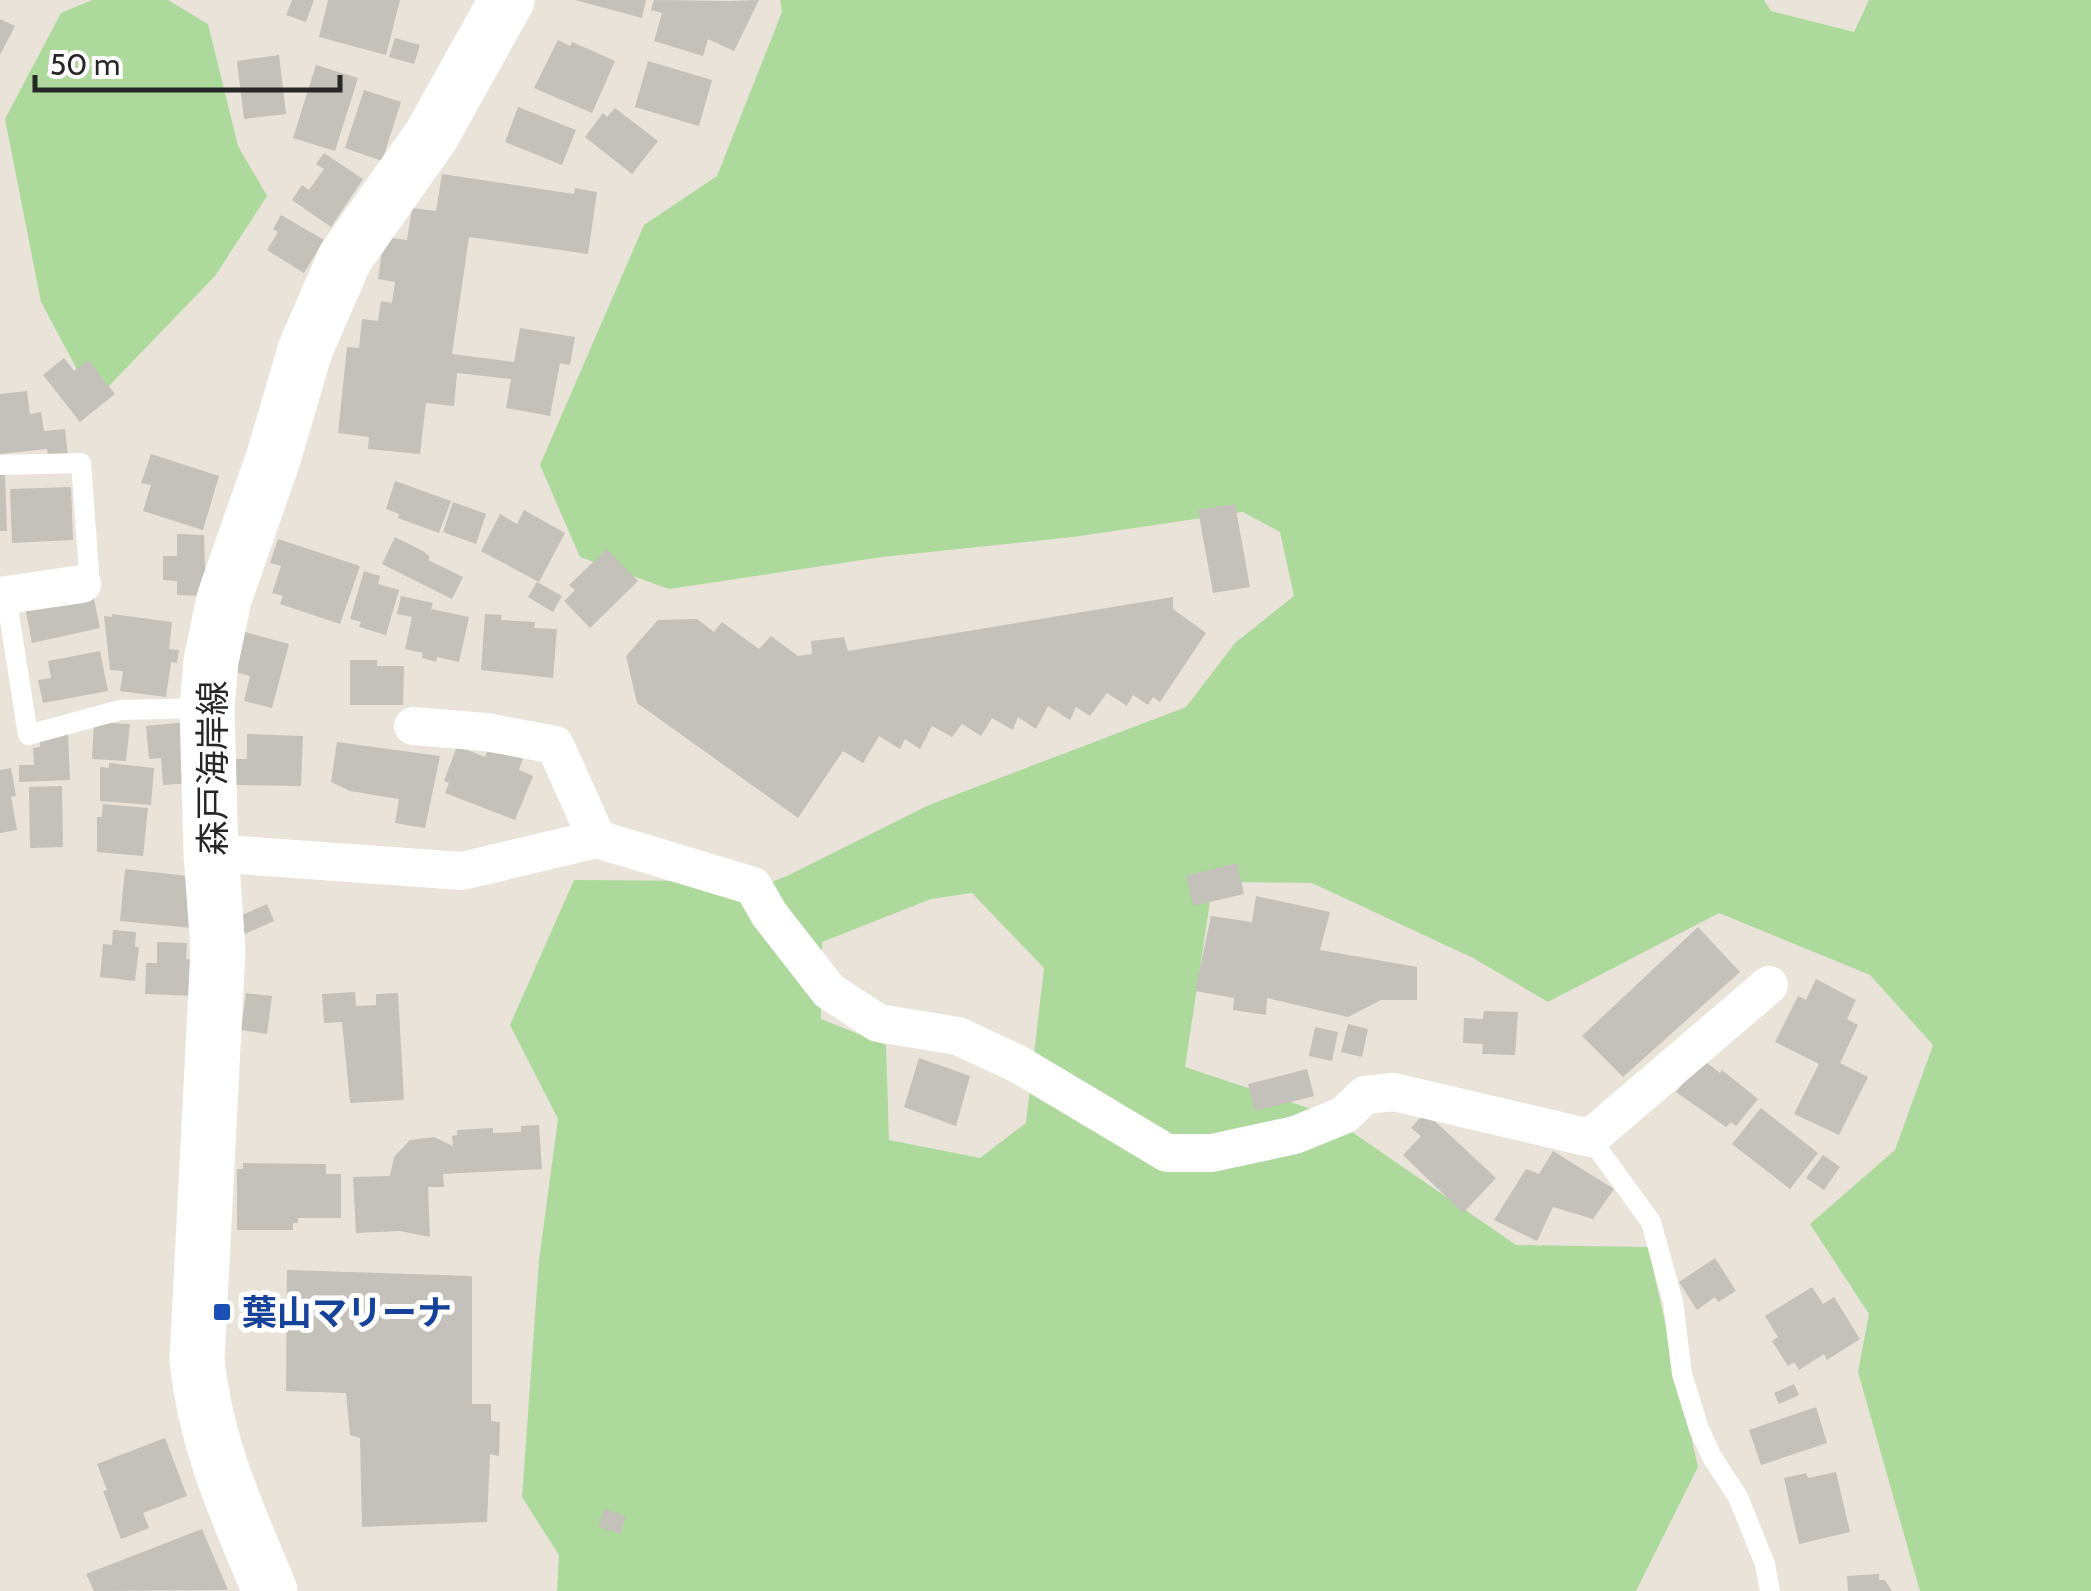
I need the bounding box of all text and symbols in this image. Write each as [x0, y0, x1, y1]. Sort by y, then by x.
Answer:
scale bar [35, 30, 340, 92]
text: 50 m [50, 46, 120, 83]
street label: 森戸海岸線 [191, 680, 234, 856]
place label: 葉山マリーナ [242, 1291, 452, 1334]
marker: 葉山マリーナ [211, 1301, 233, 1323]

